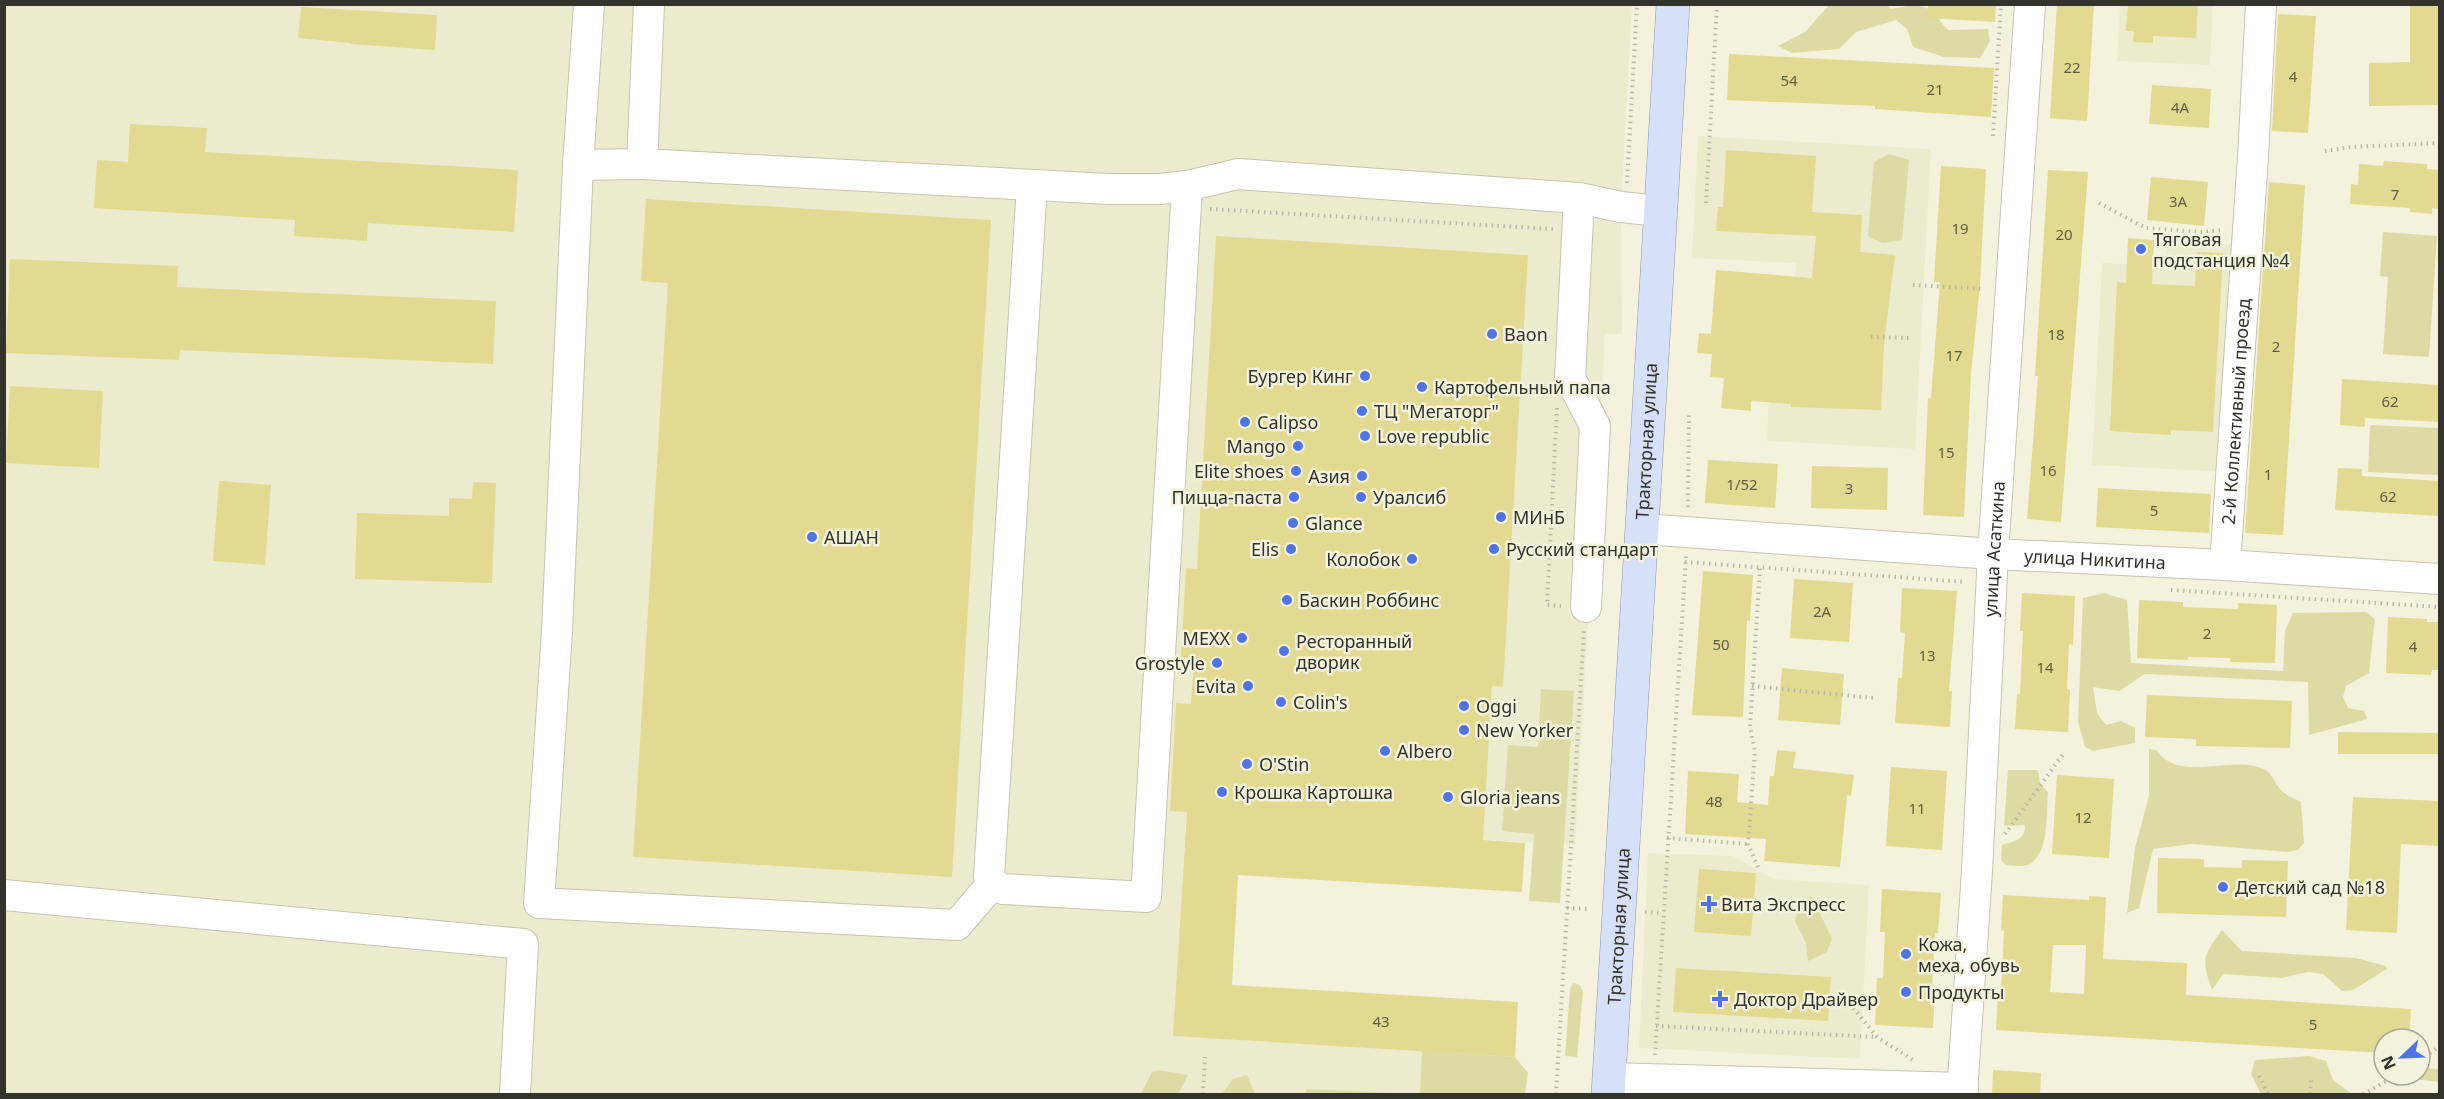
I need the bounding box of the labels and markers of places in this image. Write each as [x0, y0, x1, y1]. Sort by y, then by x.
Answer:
place label: Тяговая подстанция №4 [2153, 227, 2290, 272]
marker: Тяговая подстанция №4 [2134, 242, 2148, 256]
place label: Baon [1504, 322, 1548, 346]
marker: Baon [1485, 327, 1499, 341]
place label: Бургер Кинг [1247, 364, 1353, 388]
marker: Бургер Кинг [1358, 369, 1372, 383]
place label: Картофельный папа [1434, 375, 1611, 399]
marker: Картофельный папа [1415, 380, 1429, 394]
place label: ТЦ "Мегаторг" [1374, 399, 1499, 423]
marker: ТЦ "Мегаторг" [1355, 404, 1369, 418]
place label: Calipso [1257, 410, 1318, 434]
marker: Calipso [1238, 415, 1252, 429]
place label: Love republic [1377, 424, 1490, 448]
marker: Love republic [1358, 429, 1372, 443]
place label: Mango [1226, 434, 1286, 458]
marker: Mango [1291, 439, 1305, 453]
place label: Elite shoes [1194, 459, 1284, 483]
marker: Elite shoes [1289, 464, 1303, 478]
place label: Азия [1308, 464, 1350, 488]
marker: Азия [1355, 469, 1369, 483]
place label: Пицца-паста [1172, 485, 1282, 509]
place label: Уралсиб [1373, 485, 1446, 509]
marker: Пицца-паста [1287, 490, 1301, 504]
marker: Уралсиб [1354, 490, 1368, 504]
place label: МИнБ [1513, 505, 1565, 529]
marker: МИнБ [1494, 510, 1508, 524]
place label: Glance [1305, 511, 1363, 535]
marker: Glance [1286, 516, 1300, 530]
place label: АШАН [824, 525, 879, 549]
marker: АШАН [805, 530, 819, 544]
place label: Elis [1251, 537, 1279, 561]
place label: Русский стандарт [1506, 537, 1659, 561]
marker: Elis [1284, 542, 1298, 556]
marker: Русский стандарт [1487, 542, 1501, 556]
place label: Колобок [1326, 547, 1400, 571]
marker: Колобок [1405, 552, 1419, 566]
place label: Баскин Роббинс [1299, 588, 1440, 612]
marker: Баскин Роббинс [1280, 593, 1294, 607]
place label: MEXX [1183, 626, 1230, 650]
place label: Ресторанный дворик [1296, 629, 1412, 674]
marker: MEXX [1235, 631, 1249, 645]
marker: Ресторанный дворик [1277, 644, 1291, 658]
place label: Grostyle [1135, 651, 1205, 675]
marker: Grostyle [1210, 656, 1224, 670]
place label: Evita [1196, 674, 1236, 698]
marker: Evita [1241, 679, 1255, 693]
place label: Colin's [1293, 690, 1348, 714]
place label: Oggi [1476, 694, 1517, 718]
marker: Colin's [1274, 695, 1288, 709]
marker: Oggi [1457, 699, 1471, 713]
place label: New Yorker [1476, 718, 1574, 742]
marker: New Yorker [1457, 723, 1471, 737]
place label: Albero [1397, 739, 1452, 763]
marker: Albero [1378, 744, 1392, 758]
place label: O'Stin [1259, 752, 1309, 776]
marker: O'Stin [1240, 757, 1254, 771]
place label: Крошка Картошка [1234, 780, 1393, 804]
marker: Крошка Картошка [1215, 785, 1229, 799]
place label: Gloria jeans [1460, 785, 1560, 809]
marker: Gloria jeans [1441, 790, 1455, 804]
place label: Детский сад №18 [2235, 875, 2385, 899]
marker: Детский сад №18 [2216, 880, 2230, 894]
place label: Вита Экспресс [1721, 892, 1846, 916]
marker: Вита Экспресс [1702, 897, 1716, 911]
place label: Кожа, меха, обувь [1918, 932, 2020, 977]
marker: Кожа, меха, обувь [1899, 947, 1913, 961]
place label: Продукты [1918, 980, 2004, 1004]
marker: Продукты [1899, 985, 1913, 999]
place label: Доктор Драйвер [1734, 987, 1878, 1011]
marker: Доктор Драйвер [1711, 990, 1729, 1008]

